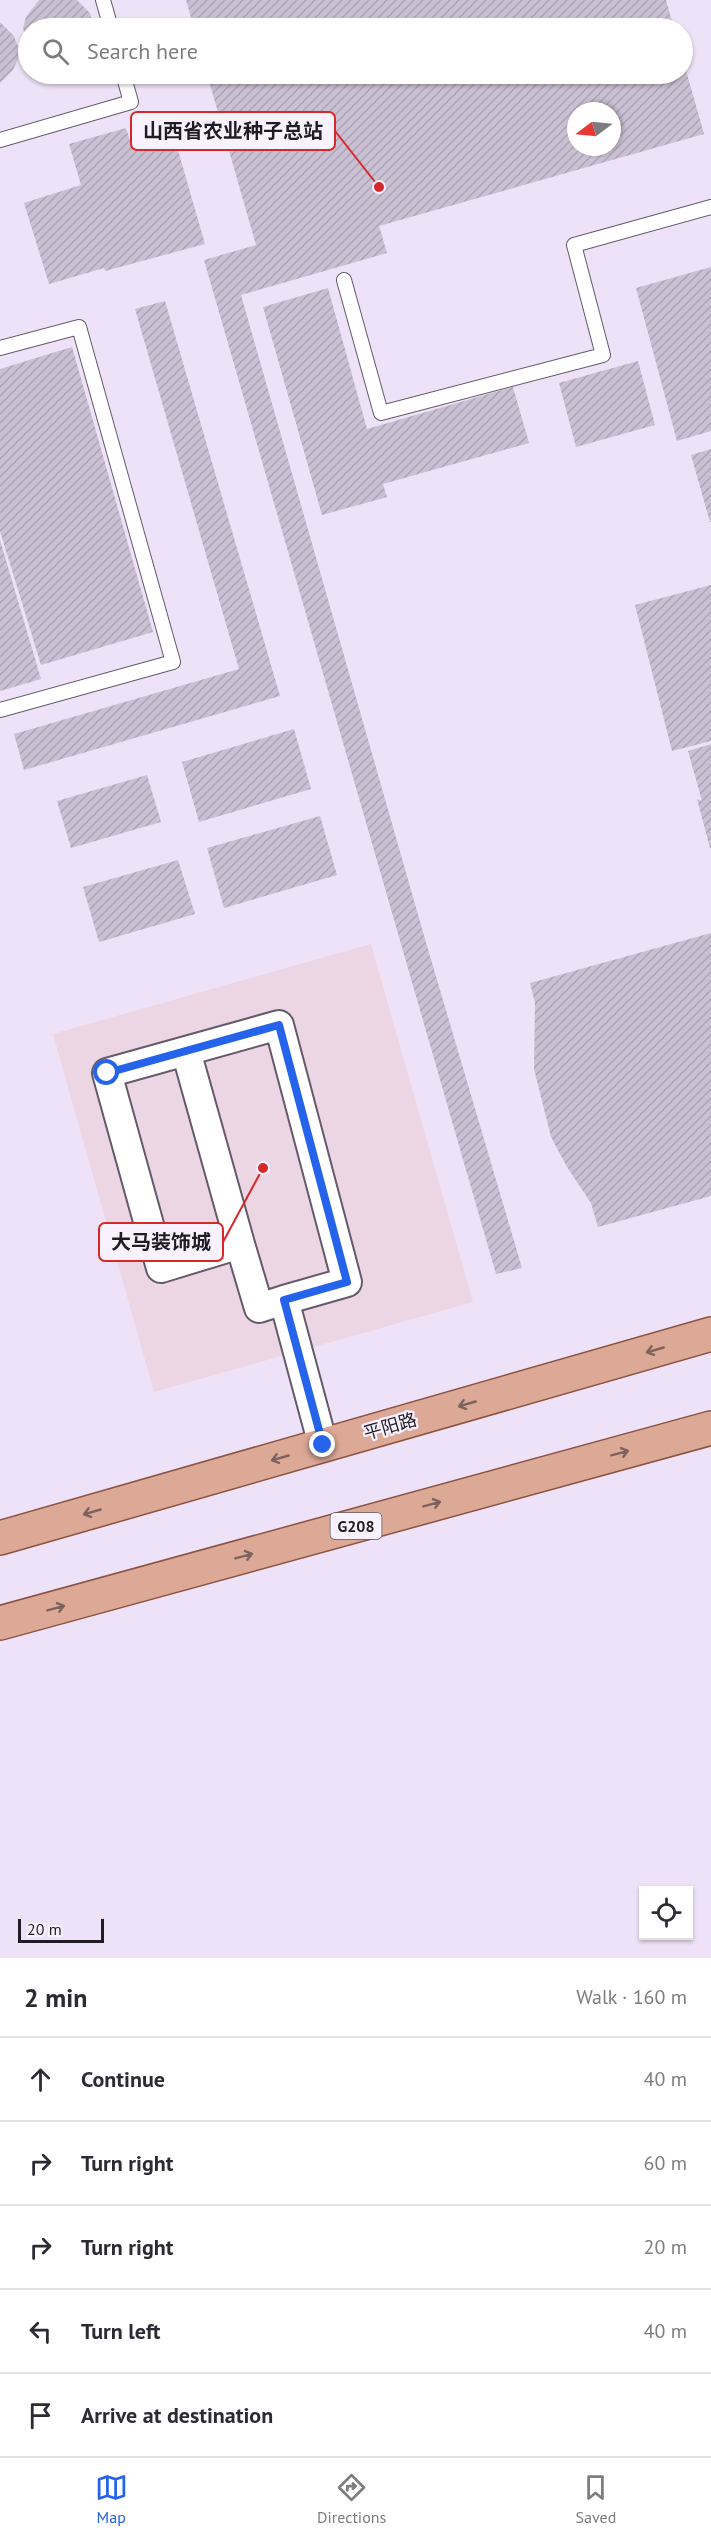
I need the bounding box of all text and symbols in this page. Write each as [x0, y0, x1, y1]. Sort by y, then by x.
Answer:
search box [18, 18, 693, 84]
icon: search [39, 35, 72, 68]
text: Search here [87, 37, 198, 65]
north arrow [567, 102, 621, 156]
callout: 山西省农业种子总站 [131, 112, 335, 150]
text: 山西省农业种子总站 [143, 118, 323, 144]
route start [93, 1059, 119, 1085]
callout: 大马装饰城 [99, 1223, 223, 1261]
text: 大马装饰城 [111, 1229, 211, 1255]
one-way arrow [646, 1345, 665, 1356]
one-way arrow [458, 1399, 477, 1410]
street label: 平阳路 [361, 1408, 419, 1444]
route end [309, 1431, 335, 1457]
one-way arrow [611, 1447, 630, 1458]
one-way arrow [271, 1453, 290, 1464]
one-way arrow [423, 1498, 442, 1510]
one-way arrow [83, 1506, 102, 1518]
road number: G208 [330, 1513, 382, 1539]
one-way arrow [235, 1550, 254, 1561]
one-way arrow [47, 1602, 66, 1613]
map controls [639, 1886, 693, 1940]
button: locate [639, 1886, 693, 1940]
scale bar [18, 1916, 104, 1944]
text: 20 m [27, 1919, 62, 1939]
text: 2 min [24, 1981, 87, 2014]
text: Walk · 160 m [576, 1984, 687, 2010]
icon: ahead [24, 2063, 57, 2096]
text: Continue [81, 2065, 165, 2093]
text: 40 m [644, 2066, 687, 2092]
icon: right [24, 2147, 57, 2180]
text: Turn right [81, 2149, 173, 2177]
text: 60 m [644, 2150, 687, 2176]
icon: right [24, 2231, 57, 2264]
text: Turn right [81, 2233, 173, 2261]
text: 20 m [644, 2234, 687, 2260]
icon: left [24, 2315, 57, 2348]
text: Turn left [81, 2317, 161, 2345]
text: 40 m [644, 2318, 687, 2344]
icon: arrive [24, 2399, 57, 2432]
text: Arrive at destination [81, 2401, 273, 2429]
tab: Map [95, 2471, 128, 2527]
tab: Directions [317, 2471, 386, 2527]
tab: Saved [576, 2471, 616, 2527]

